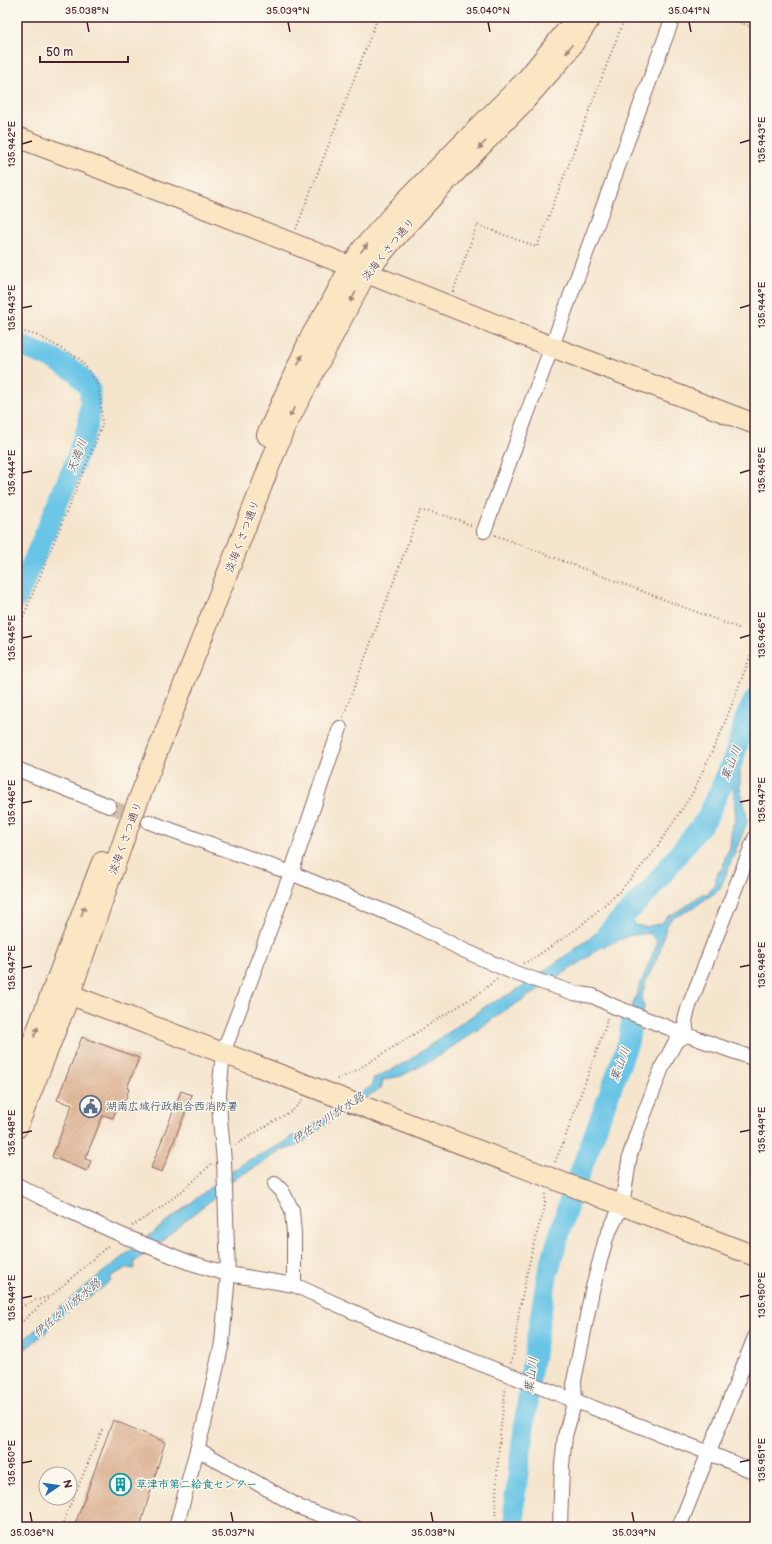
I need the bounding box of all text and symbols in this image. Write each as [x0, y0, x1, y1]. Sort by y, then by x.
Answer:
text: 35.038°N [65, 5, 109, 17]
text: 35.039°N [266, 5, 310, 17]
text: 35.040°N [466, 5, 510, 17]
text: 35.041°N [668, 5, 710, 17]
scale bar [40, 38, 128, 64]
one-way arrow [565, 44, 573, 55]
text: 50 m [46, 45, 73, 60]
text: 135.943°E [756, 116, 768, 163]
text: 135.942°E [6, 120, 18, 167]
one-way arrow [477, 140, 487, 150]
street label: 淡海くさつ通り [359, 215, 418, 283]
one-way arrow [360, 242, 368, 253]
text: 135.944°E [756, 281, 768, 328]
text: 135.943°E [6, 284, 18, 331]
one-way arrow [350, 291, 356, 303]
one-way arrow [297, 355, 303, 366]
one-way arrow [289, 406, 296, 418]
water label: 天満川 [64, 437, 91, 476]
text: 135.945°E [756, 446, 768, 493]
text: 135.944°E [6, 449, 18, 496]
street label: 淡海くさつ通り [223, 498, 262, 574]
text: 135.946°E [756, 611, 768, 658]
text: 135.945°E [6, 614, 18, 661]
water label: 葉山川 [718, 744, 745, 783]
text: 135.947°E [756, 777, 768, 823]
text: 135.946°E [6, 779, 18, 826]
street label: 淡海くさつ通り [106, 800, 145, 877]
one-way arrow [80, 905, 86, 917]
text: 135.948°E [756, 941, 768, 988]
text: 135.947°E [6, 945, 18, 991]
one-way arrow [34, 1026, 40, 1038]
water label: 葉山川 [607, 1045, 634, 1084]
water label: 伊佐々川放水路 [289, 1089, 368, 1148]
public building icon: 湖南広域行政組合西消防署 [78, 1093, 104, 1119]
place label: 湖南広域行政組合西消防署 [106, 1100, 238, 1113]
text: 135.949°E [756, 1106, 768, 1153]
text: 135.948°E [6, 1109, 18, 1156]
text: 135.950°E [756, 1271, 768, 1318]
text: 135.949°E [6, 1274, 18, 1321]
water label: 伊佐々川放水路 [30, 1275, 105, 1341]
water label: 葉山川 [522, 1356, 541, 1394]
text: 135.951°E [756, 1437, 768, 1482]
text: 135.950°E [6, 1439, 18, 1486]
north arrow [38, 1466, 78, 1506]
building icon: 草津市第二給食センター [108, 1471, 134, 1497]
text: N [60, 1478, 75, 1489]
place label: 草津市第二給食センター [136, 1478, 257, 1491]
text: 35.036°N [10, 1527, 54, 1539]
text: 35.037°N [212, 1527, 254, 1539]
text: 35.038°N [411, 1527, 455, 1539]
text: 35.039°N [612, 1527, 656, 1539]

